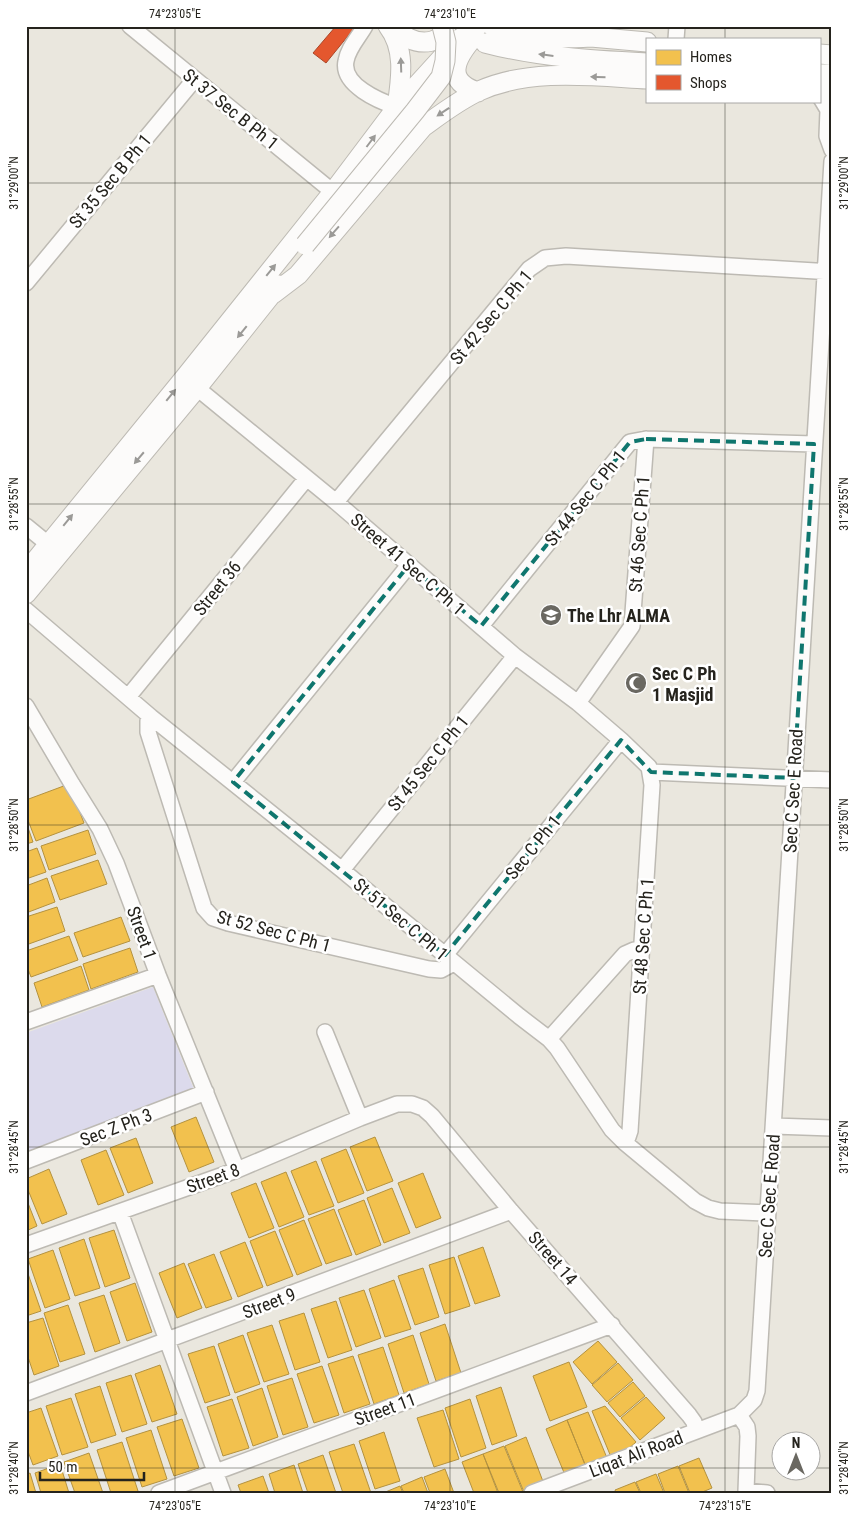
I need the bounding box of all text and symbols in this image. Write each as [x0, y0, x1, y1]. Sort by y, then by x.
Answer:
text: 74°23'05"E [149, 7, 201, 21]
text: 74°23'10"E [424, 7, 476, 21]
legend [646, 38, 820, 102]
text: Homes [690, 48, 732, 66]
one-way arrow [538, 51, 554, 59]
one-way arrow [396, 57, 404, 73]
street label: St 37 Sec B Ph 1 [179, 64, 283, 154]
one-way arrow [590, 72, 606, 80]
text: Shops [690, 74, 727, 92]
one-way arrow [437, 108, 450, 117]
street label: St 35 Sec B Ph 1 [64, 130, 156, 232]
one-way arrow [366, 134, 376, 148]
text: 31°29'00"N [7, 156, 21, 210]
text: 31°29'00"N [837, 156, 851, 210]
one-way arrow [329, 225, 340, 238]
one-way arrow [266, 263, 277, 276]
street label: St 42 Sec C Ph 1 [445, 265, 537, 369]
one-way arrow [236, 325, 247, 338]
one-way arrow [165, 388, 176, 401]
street label: St 44 Sec C Ph 1 [540, 446, 630, 550]
one-way arrow [134, 452, 145, 464]
street label: St 46 Sec C Ph 1 [624, 475, 654, 593]
text: 31°28'55"N [7, 477, 21, 531]
text: 31°28'55"N [837, 477, 851, 531]
street label: Street 41 Sec C Ph 1 [347, 509, 469, 619]
one-way arrow [62, 514, 73, 527]
street label: Street 36 [189, 556, 245, 620]
school or university icon: The Lhr ALMA [539, 603, 563, 627]
place label: The Lhr ALMA [567, 605, 670, 626]
place label: Sec C Ph 1 Masjid [652, 663, 716, 705]
mosque icon: Sec C Ph 1 Masjid [624, 671, 648, 695]
street label: St 45 Sec C Ph 1 [383, 711, 473, 815]
street label: Sec C Sec E Road [779, 729, 807, 853]
text: 31°28'50"N [7, 798, 21, 852]
text: 31°28'50"N [837, 798, 851, 852]
street label: Sec C Ph 1 [501, 811, 565, 883]
street label: St 51 Sec C Ph 1 [349, 873, 453, 965]
street label: St 48 Sec C Ph 1 [628, 877, 658, 995]
street label: Street 1 [123, 903, 161, 963]
street label: St 52 Sec C Ph 1 [215, 906, 333, 956]
street label: Sec Z Ph 3 [77, 1104, 155, 1150]
text: 31°28'45"N [7, 1120, 21, 1174]
text: 31°28'45"N [837, 1120, 851, 1174]
street label: Sec C Sec E Road [754, 1133, 784, 1259]
street label: Street 8 [183, 1159, 243, 1197]
street label: Street 14 [524, 1227, 582, 1289]
street label: Street 9 [239, 1283, 299, 1323]
street label: Street 11 [351, 1388, 419, 1430]
street label: Liqat Ali Road [586, 1427, 686, 1481]
north arrow [770, 1432, 820, 1482]
text: N [792, 1435, 800, 1451]
text: 31°28'40"N [7, 1441, 21, 1495]
text: 31°28'40"N [837, 1441, 851, 1495]
scale bar [40, 1449, 144, 1481]
text: 50 m [48, 1458, 78, 1476]
text: 74°23'05"E [149, 1499, 201, 1513]
text: 74°23'10"E [424, 1499, 476, 1513]
text: 74°23'15"E [699, 1499, 751, 1513]

